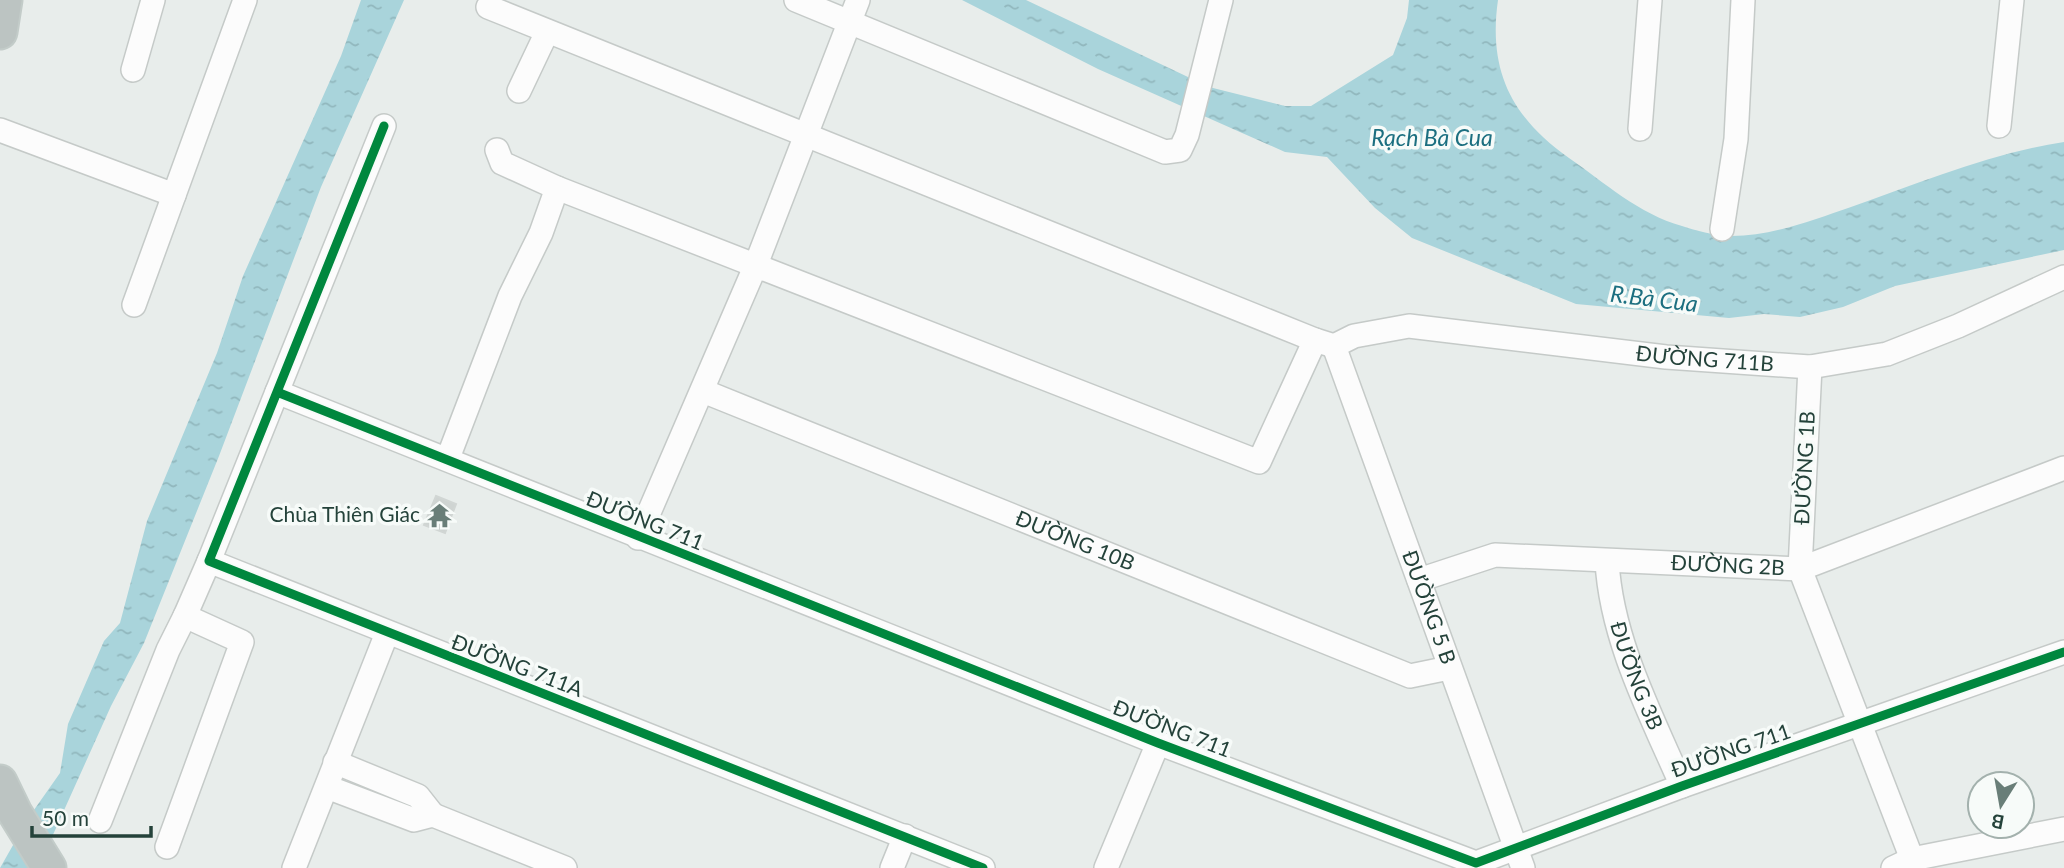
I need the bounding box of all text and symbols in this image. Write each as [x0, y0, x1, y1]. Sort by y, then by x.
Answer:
water label: Rạch Bà Cua [1371, 123, 1493, 151]
water label: R.Bà Cua [1609, 279, 1699, 317]
street label: ĐƯỜNG 711B [1635, 339, 1775, 375]
street label: ĐƯỜNG 1B [1788, 410, 1819, 525]
street label: ĐƯỜNG 711 [583, 485, 708, 555]
place label: Chùa Thiên Giác [269, 501, 420, 526]
temple icon: Chùa Thiên Giác [426, 501, 454, 529]
street label: ĐƯỜNG 10B [1012, 504, 1139, 575]
street label: ĐƯỜNG 5 B [1398, 547, 1462, 667]
street label: ĐƯỜNG 2B [1670, 549, 1785, 579]
street label: ĐƯỜNG 3B [1606, 618, 1669, 733]
street label: ĐƯỜNG 711A [448, 628, 588, 701]
street label: ĐƯỜNG 711 [1110, 694, 1235, 762]
street label: ĐƯỜNG 711 [1668, 717, 1794, 782]
north arrow [1966, 770, 2036, 840]
scale bar [32, 794, 150, 838]
text: 50 m [42, 805, 89, 830]
text: B [1989, 810, 2006, 835]

